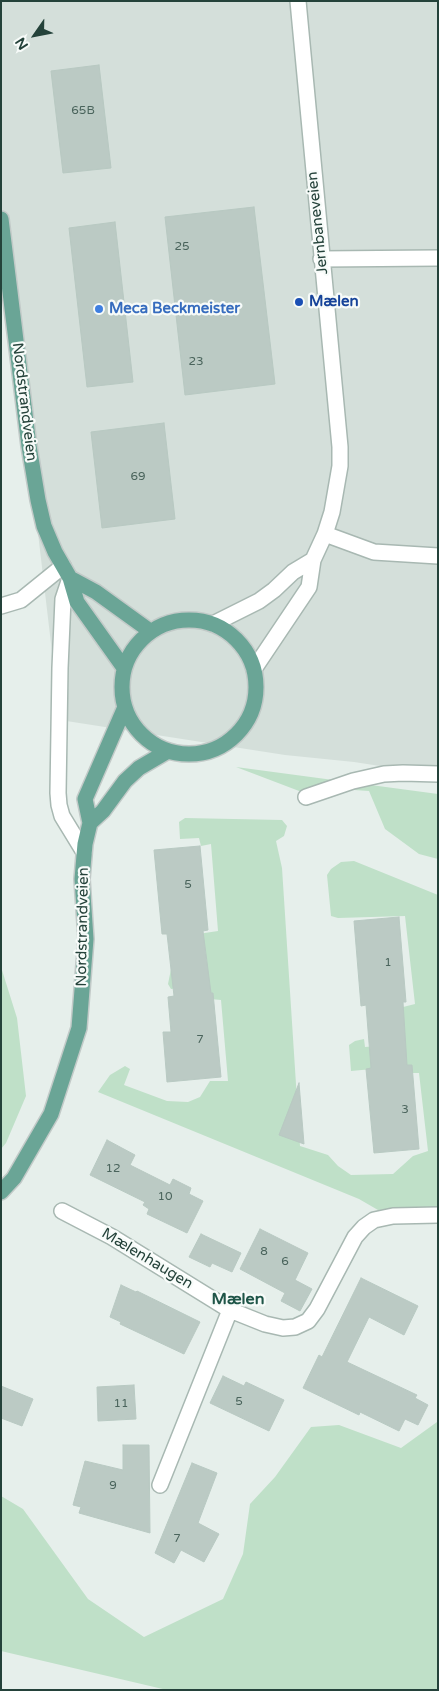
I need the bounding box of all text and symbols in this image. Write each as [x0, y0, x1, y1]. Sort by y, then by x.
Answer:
north arrow [10, 10, 60, 60]
text: N [12, 34, 32, 53]
house number: 65B [71, 104, 95, 118]
street label: Jernbaneveien [304, 171, 332, 275]
house number: 25 [174, 240, 190, 254]
place label: Mælen [309, 293, 359, 311]
marker: Mælen [293, 296, 305, 308]
place label: Meca Beckmeister [109, 300, 240, 318]
marker: Meca Beckmeister [93, 303, 105, 315]
street label: Nordstrandveien [8, 342, 40, 462]
house number: 23 [188, 355, 204, 369]
house number: 69 [130, 470, 146, 484]
street label: Nordstrandveien [73, 867, 93, 987]
house number: 5 [184, 878, 192, 892]
house number: 1 [384, 956, 392, 970]
house number: 7 [196, 1033, 204, 1047]
house number: 3 [401, 1103, 409, 1117]
house number: 12 [105, 1162, 121, 1176]
house number: 10 [157, 1190, 173, 1204]
street label: Mælenhaugen [98, 1225, 196, 1293]
house number: 8 [260, 1245, 268, 1259]
house number: 6 [281, 1255, 289, 1269]
district label: Mælen [212, 1290, 264, 1310]
house number: 5 [235, 1395, 243, 1409]
house number: 11 [113, 1397, 129, 1411]
house number: 9 [109, 1479, 117, 1493]
house number: 7 [173, 1532, 181, 1546]

